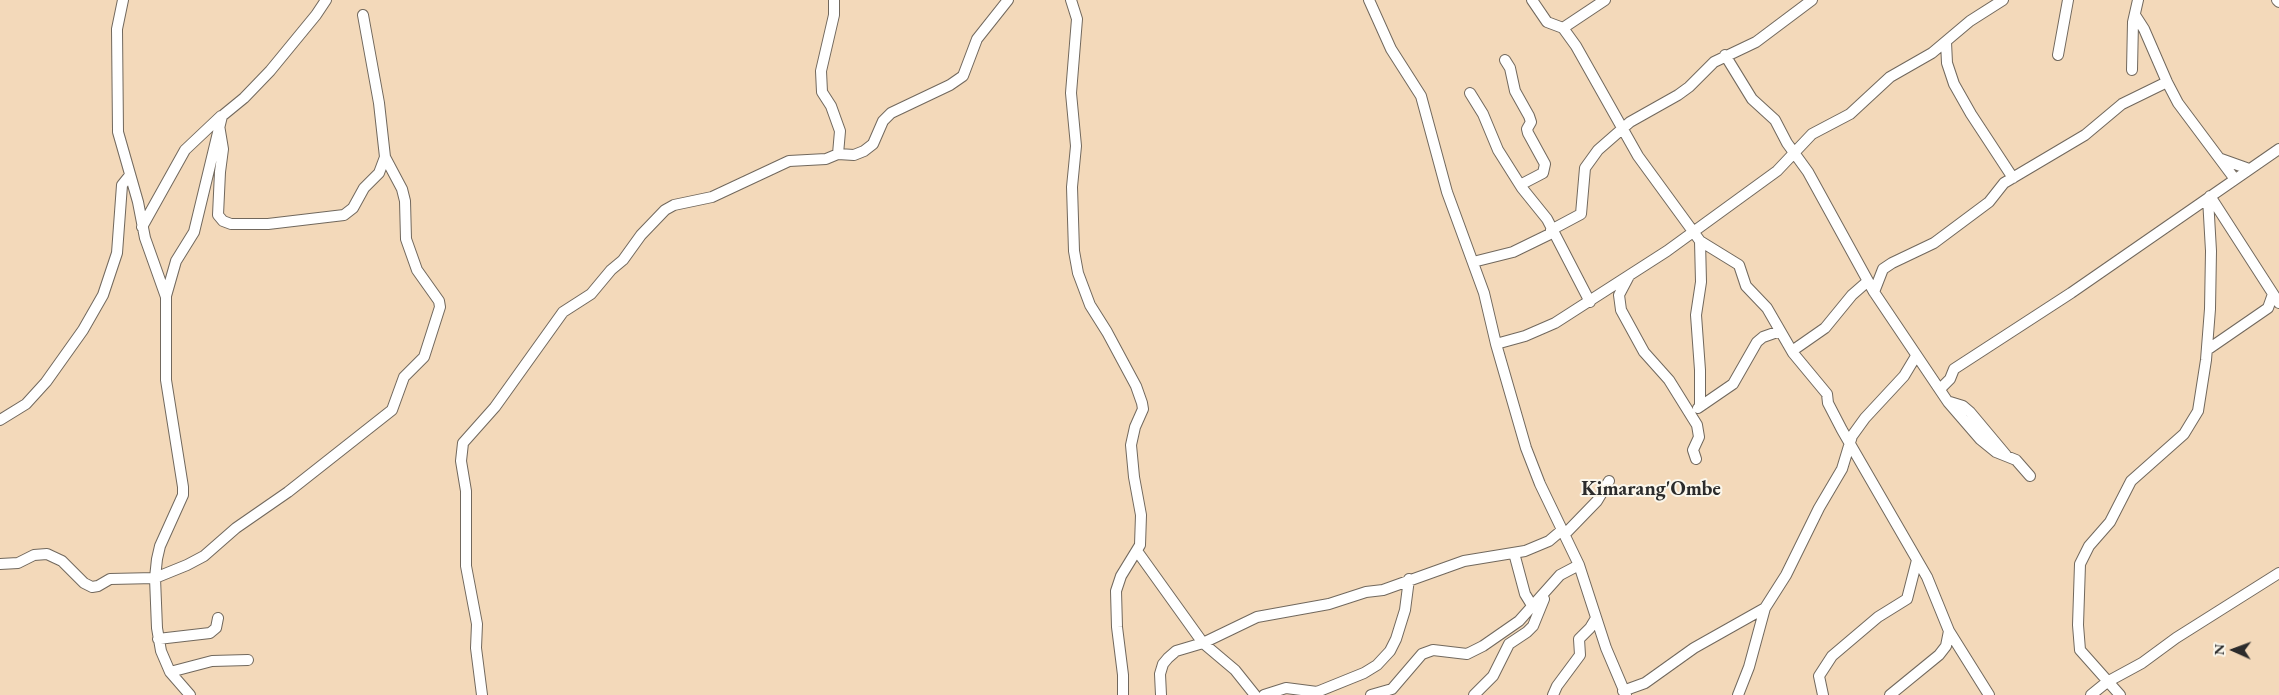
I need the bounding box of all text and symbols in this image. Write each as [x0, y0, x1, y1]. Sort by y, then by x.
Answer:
district label: Kimarang'Ombe [1581, 478, 1721, 502]
north arrow [2209, 625, 2259, 675]
text: N [2210, 644, 2228, 655]

